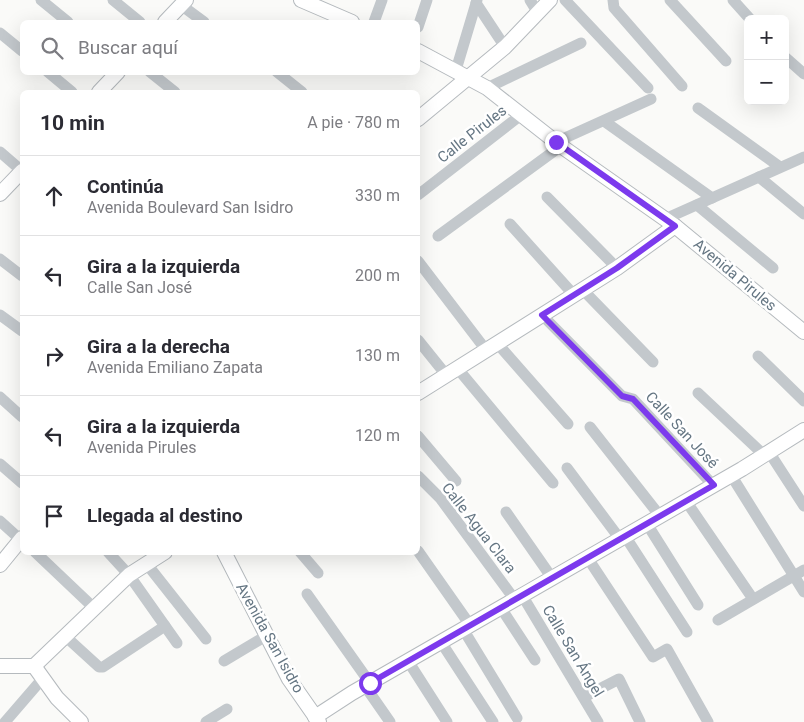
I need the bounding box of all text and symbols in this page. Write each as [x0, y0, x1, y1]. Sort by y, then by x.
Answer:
map controls [744, 15, 789, 105]
button: + [744, 15, 789, 60]
search box [20, 20, 420, 75]
icon: search [38, 34, 66, 62]
text: Buscar aquí [78, 36, 178, 59]
button: − [744, 60, 789, 105]
street label: Calle Pirules [434, 101, 510, 167]
text: 10 min [40, 111, 105, 135]
text: A pie · 780 m [307, 113, 400, 132]
route end [545, 131, 568, 154]
text: Continúa [87, 175, 164, 198]
icon: ahead [40, 182, 68, 210]
text: 330 m [355, 186, 400, 205]
text: Avenida Boulevard San Isidro [87, 198, 293, 217]
street label: Avenida Pirules [690, 235, 780, 315]
text: Gira a la izquierda [87, 255, 240, 278]
icon: left [40, 262, 68, 290]
text: 200 m [355, 266, 400, 285]
text: Calle San José [87, 278, 192, 297]
text: Gira a la derecha [87, 335, 230, 358]
icon: right [40, 342, 68, 370]
text: 130 m [355, 346, 400, 365]
text: Avenida Emiliano Zapata [87, 358, 263, 377]
street label: Calle San José [642, 388, 722, 472]
text: Gira a la izquierda [87, 415, 240, 438]
icon: left [40, 422, 68, 450]
text: 120 m [355, 426, 400, 445]
text: Avenida Pirules [87, 438, 196, 457]
street label: Calle Agua Clara [438, 479, 520, 577]
icon: arrive [40, 502, 68, 530]
text: Llegada al destino [87, 504, 243, 527]
street label: Avenida San Isidro [232, 580, 308, 696]
street label: Calle San Ángel [538, 602, 608, 700]
route start [359, 672, 382, 695]

